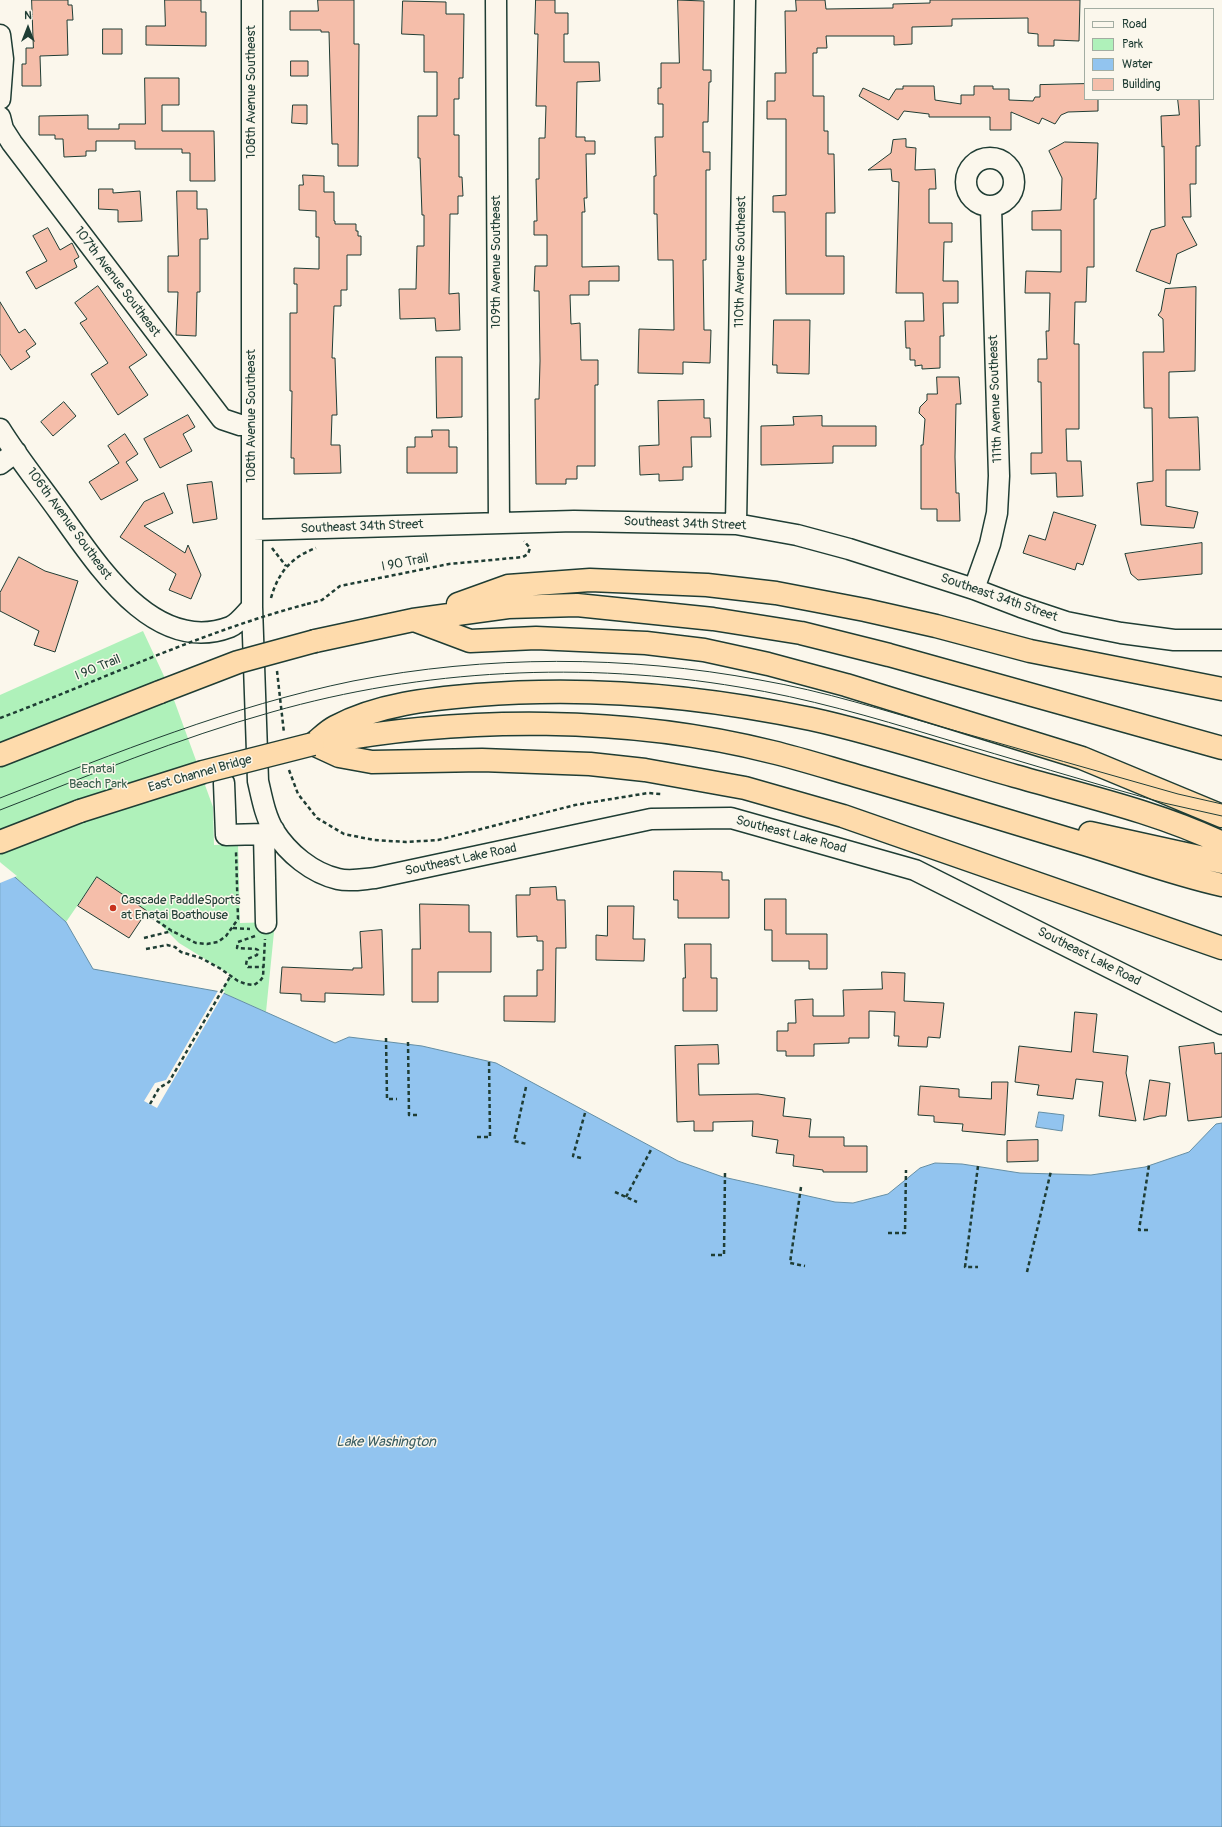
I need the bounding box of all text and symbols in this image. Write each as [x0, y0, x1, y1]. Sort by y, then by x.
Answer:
north arrow [8, 8, 48, 48]
legend [1084, 8, 1214, 100]
text: N [24, 9, 32, 22]
text: Road [1122, 17, 1147, 32]
street label: 108th Avenue Southeast [244, 25, 260, 159]
text: Park [1122, 37, 1143, 52]
text: Water [1122, 57, 1153, 72]
text: Building [1122, 77, 1161, 92]
street label: 109th Avenue Southeast [489, 195, 505, 329]
street label: 110th Avenue Southeast [732, 196, 750, 328]
street label: 107th Avenue Southeast [71, 224, 163, 340]
street label: 111th Avenue Southeast [986, 335, 1006, 463]
street label: 108th Avenue Southeast [244, 349, 260, 483]
street label: 106th Avenue Southeast [23, 465, 115, 583]
street label: Southeast 34th Street [623, 514, 747, 534]
street label: Southeast 34th Street [300, 517, 424, 537]
street label: I 90 Trail [380, 551, 430, 575]
street label: Southeast 34th Street [938, 571, 1060, 625]
street label: I 90 Trail [73, 652, 123, 684]
street label: East Channel Bridge [146, 752, 254, 796]
park label: Enatai Beach Park [69, 762, 127, 793]
street label: Southeast Lake Road [734, 813, 848, 857]
street label: Southeast Lake Road [404, 841, 518, 879]
place label: Cascade PaddleSports at Enatai Boathouse [121, 893, 241, 924]
marker: Cascade PaddleSports at Enatai Boathouse [108, 903, 118, 913]
street label: Southeast Lake Road [1035, 924, 1143, 990]
water label: Lake Washington [336, 1434, 436, 1450]

